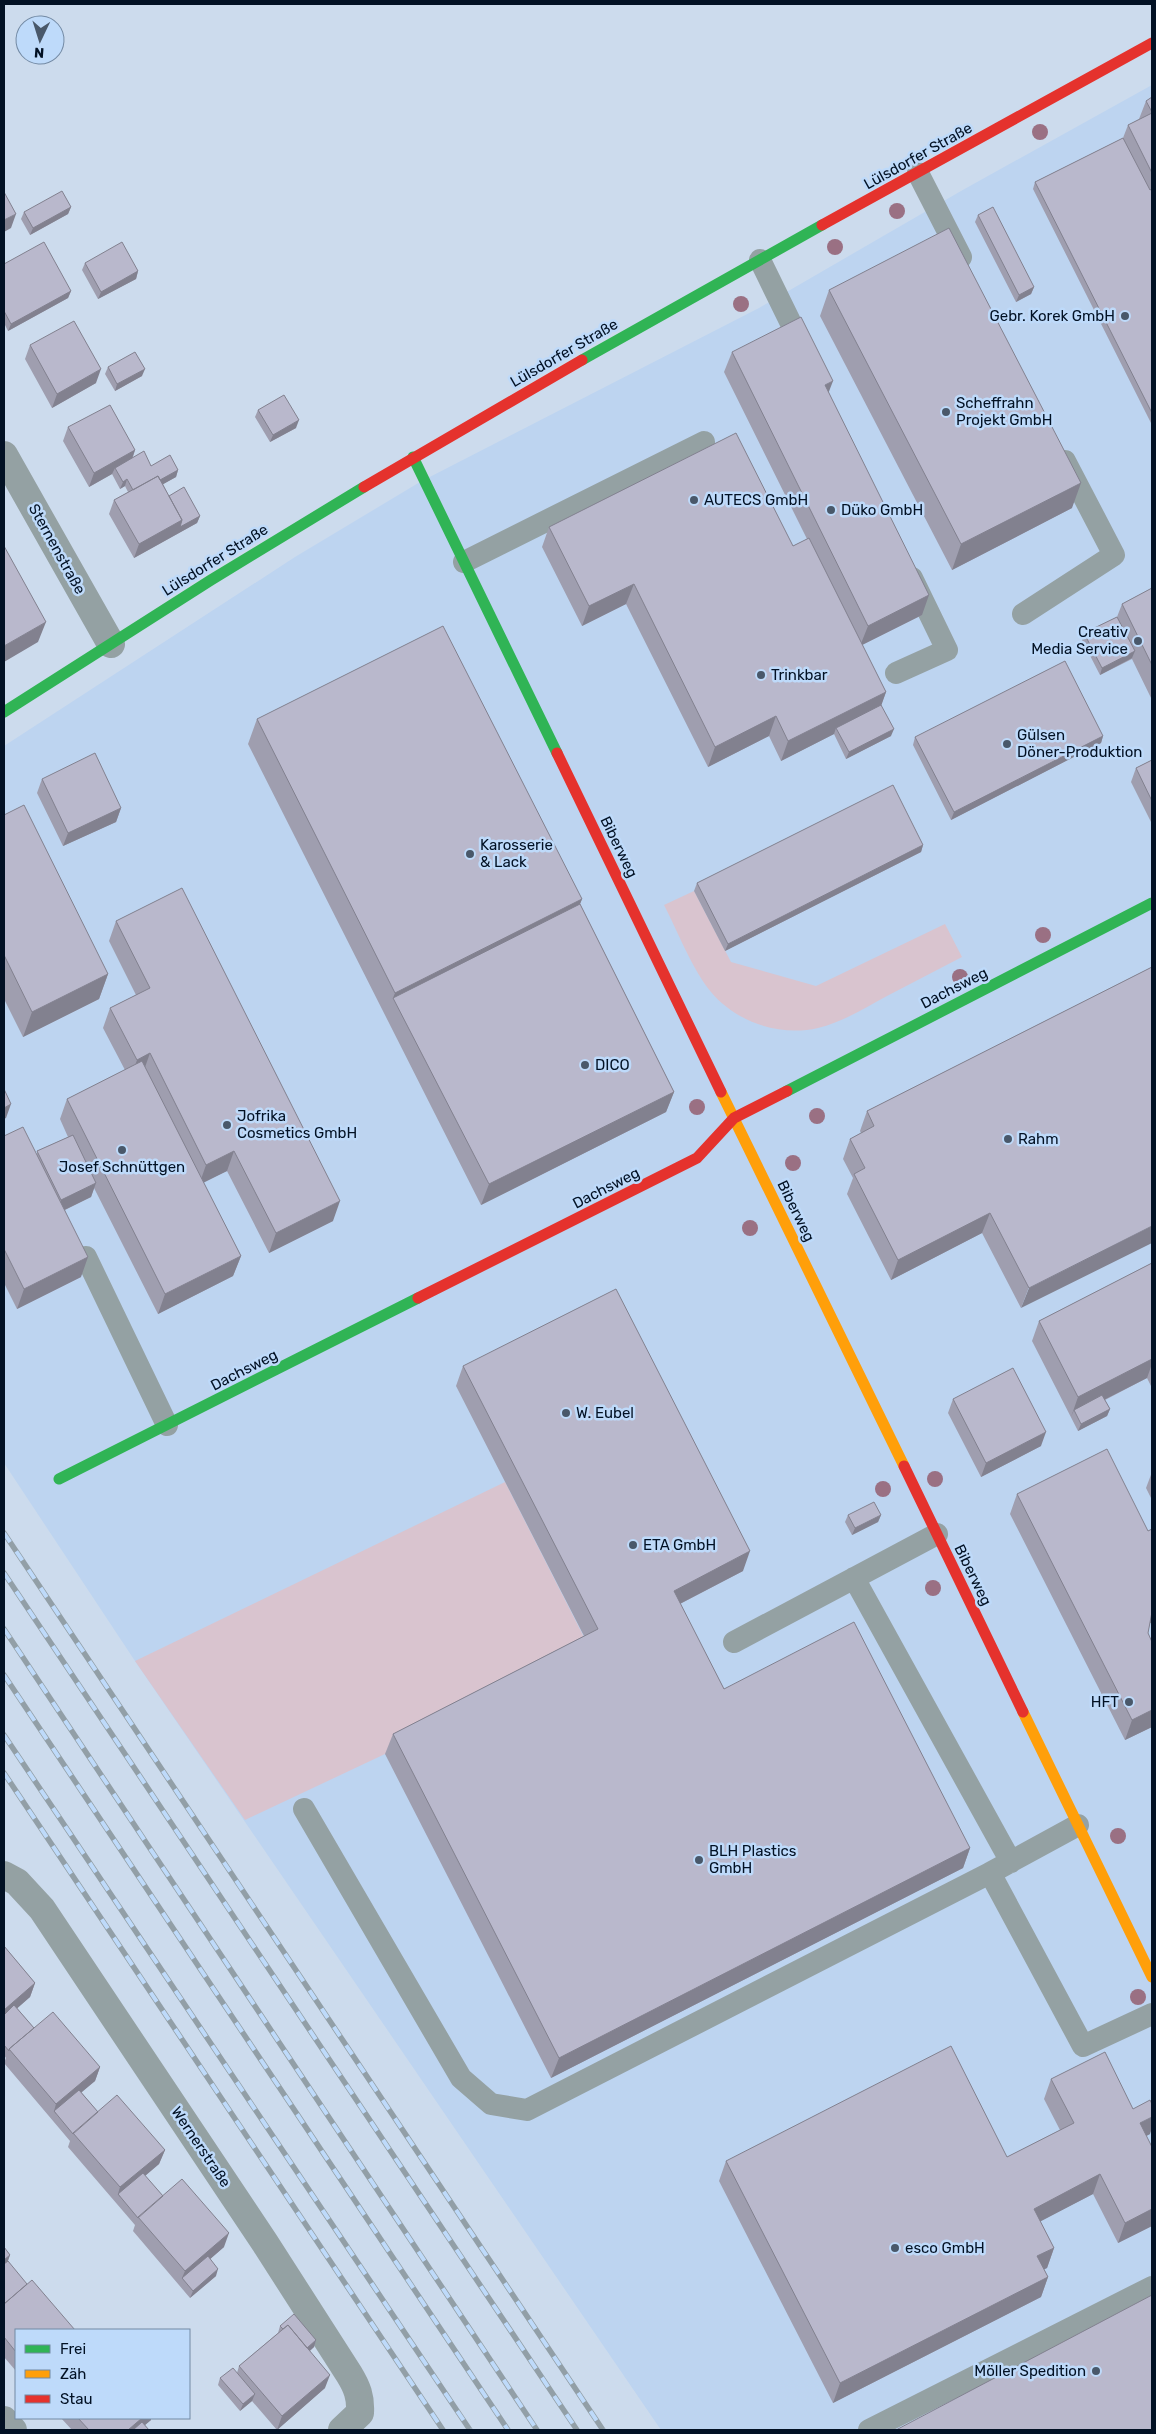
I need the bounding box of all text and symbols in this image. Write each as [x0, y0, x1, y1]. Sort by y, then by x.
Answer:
north arrow [15, 15, 65, 65]
text: N [34, 44, 45, 61]
street label: Lülsdorfer Straße [861, 119, 975, 193]
place label: Gebr. Korek GmbH [990, 307, 1115, 325]
marker: Gebr. Korek GmbH [1119, 310, 1131, 322]
street label: Lülsdorfer Straße [507, 315, 621, 391]
place label: Scheffrahn Projekt GmbH [956, 394, 1052, 429]
marker: Scheffrahn Projekt GmbH [940, 406, 952, 418]
place label: AUTECS GmbH [704, 491, 808, 509]
marker: AUTECS GmbH [688, 494, 700, 506]
street label: Sternenstraße [25, 501, 89, 597]
place label: Düko GmbH [841, 501, 923, 519]
marker: Düko GmbH [825, 504, 837, 516]
street label: Lülsdorfer Straße [159, 520, 271, 600]
place label: Creativ Media Service [1031, 623, 1128, 658]
marker: Creativ Media Service [1132, 635, 1144, 647]
place label: Trinkbar [771, 666, 828, 684]
marker: Trinkbar [755, 669, 767, 681]
place label: Gülsen Döner-Produktion [1017, 726, 1142, 761]
marker: Gülsen Döner-Produktion [1001, 738, 1013, 750]
street label: Biberweg [596, 813, 642, 881]
place label: Karosserie & Lack [480, 836, 553, 871]
marker: Karosserie & Lack [464, 848, 476, 860]
street label: Dachsweg [918, 963, 990, 1013]
place label: DICO [595, 1056, 630, 1074]
marker: DICO [579, 1059, 591, 1071]
place label: Jofrika Cosmetics GmbH [237, 1107, 357, 1142]
marker: Jofrika Cosmetics GmbH [221, 1119, 233, 1131]
place label: Rahm [1018, 1130, 1059, 1148]
marker: Rahm [1002, 1133, 1014, 1145]
marker: Josef Schnüttgen [116, 1144, 128, 1156]
place label: Josef Schnüttgen [59, 1158, 185, 1176]
street label: Dachsweg [570, 1163, 642, 1213]
street label: Biberweg [773, 1177, 819, 1245]
street label: Dachsweg [208, 1345, 280, 1395]
place label: W. Eubel [576, 1404, 634, 1422]
marker: W. Eubel [560, 1407, 572, 1419]
place label: ETA GmbH [643, 1536, 716, 1554]
marker: ETA GmbH [627, 1539, 639, 1551]
street label: Biberweg [950, 1541, 996, 1609]
place label: HFT [1091, 1693, 1119, 1711]
marker: HFT [1123, 1696, 1135, 1708]
place label: BLH Plastics GmbH [709, 1842, 797, 1877]
marker: BLH Plastics GmbH [693, 1854, 705, 1866]
street label: Wernerstraße [167, 2103, 235, 2191]
place label: esco GmbH [905, 2239, 985, 2257]
marker: esco GmbH [889, 2242, 901, 2254]
legend [15, 2329, 190, 2419]
text: Frei [60, 2340, 86, 2358]
place label: Möller Spedition [974, 2362, 1086, 2380]
text: Zäh [60, 2365, 86, 2383]
marker: Möller Spedition [1090, 2365, 1102, 2377]
text: Stau [60, 2390, 93, 2408]

